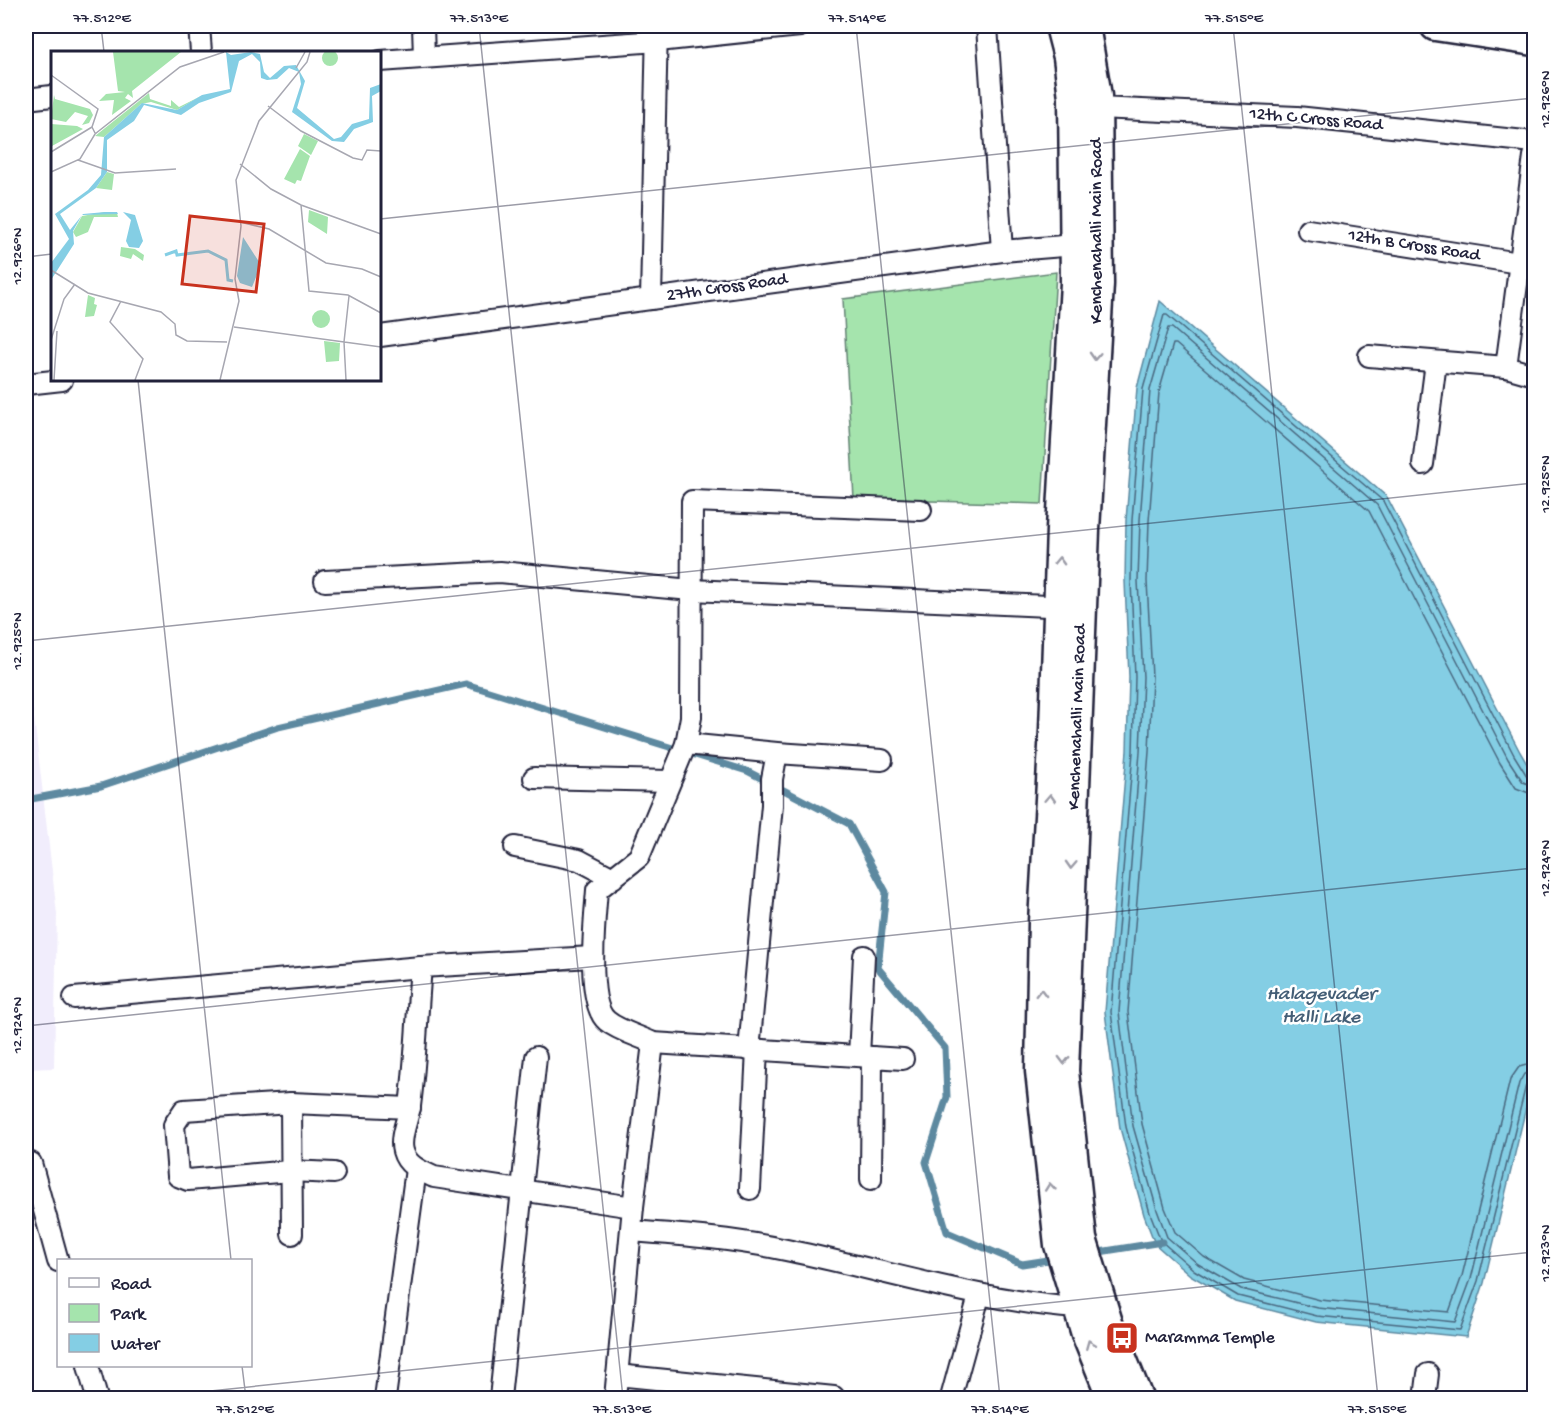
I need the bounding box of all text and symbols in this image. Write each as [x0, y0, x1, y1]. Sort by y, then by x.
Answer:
text: 77.512°E [72, 10, 132, 28]
text: 77.513°E [449, 10, 509, 28]
text: 77.514°E [827, 10, 886, 28]
text: 77.515°E [1204, 10, 1264, 28]
inset map [51, 51, 381, 381]
text: 12.926°N [1537, 70, 1555, 129]
street label: 12th C Cross Road [1247, 104, 1385, 136]
street label: Kenchenahalli Main Road [1087, 137, 1108, 324]
street label: 12th B Cross Road [1346, 225, 1483, 267]
text: 12.926°N [9, 227, 27, 286]
street label: 27th Cross Road [665, 269, 790, 307]
one-way arrow [1089, 351, 1102, 360]
text: 12.925°N [1537, 455, 1555, 514]
one-way arrow [1053, 557, 1066, 566]
text: 12.925°N [9, 612, 27, 671]
street label: Kenchenahalli Main Road [1064, 622, 1092, 810]
one-way arrow [1044, 793, 1057, 802]
text: 12.924°N [1537, 839, 1555, 897]
one-way arrow [1064, 861, 1077, 870]
water label: Halagevader Halli Lake [1267, 984, 1379, 1030]
one-way arrow [1035, 988, 1048, 997]
text: 12.924°N [9, 996, 27, 1054]
one-way arrow [1058, 1055, 1070, 1064]
one-way arrow [1045, 1182, 1057, 1192]
text: 12.923°N [1537, 1224, 1555, 1283]
legend [57, 1259, 252, 1367]
text: Road [111, 1275, 152, 1296]
text: Park [110, 1305, 147, 1326]
bus stop icon: Maramma Temple [1104, 1320, 1140, 1356]
place label: Maramma Temple [1145, 1328, 1275, 1349]
text: Water [111, 1335, 161, 1356]
one-way arrow [1085, 1339, 1098, 1350]
text: 77.512°E [215, 1401, 275, 1419]
text: 77.513°E [592, 1401, 652, 1419]
text: 77.514°E [970, 1401, 1029, 1419]
text: 77.515°E [1347, 1401, 1407, 1419]

